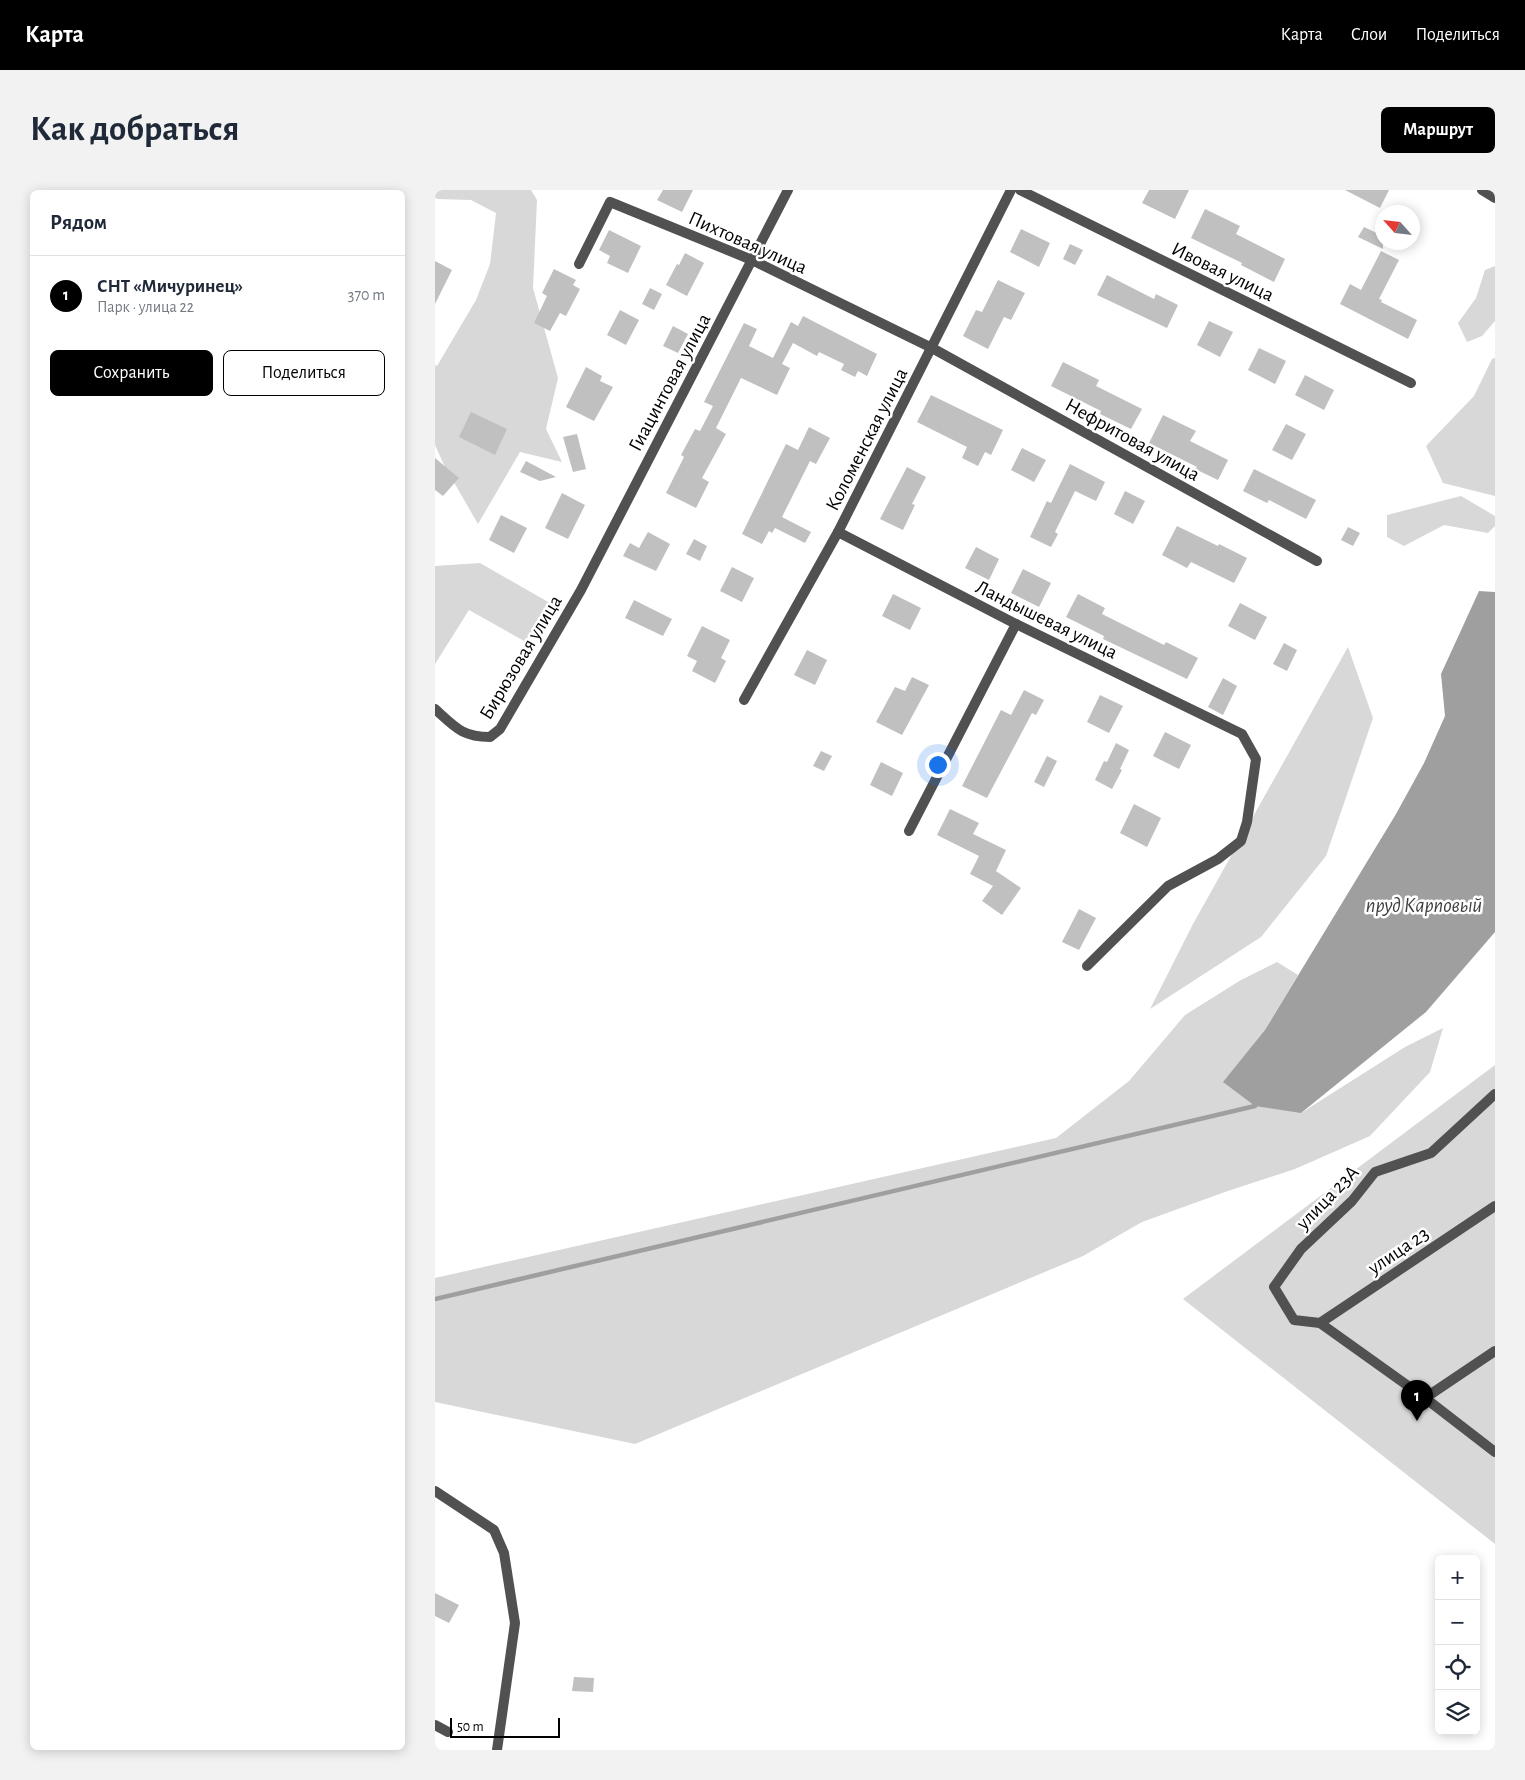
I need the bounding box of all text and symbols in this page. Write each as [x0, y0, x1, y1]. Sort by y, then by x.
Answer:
text: Карта [25, 23, 84, 47]
text: Карта [1281, 26, 1323, 44]
text: Слои [1351, 26, 1387, 44]
text: Поделиться [1415, 26, 1500, 44]
button: Маршрут [1381, 107, 1495, 153]
text: Как добраться [30, 112, 239, 147]
north arrow [1375, 205, 1420, 250]
street label: Пихтовая улица [685, 208, 810, 278]
text: Рядом [50, 212, 107, 233]
street label: Ивовая улица [1168, 239, 1277, 305]
text: СНТ «Мичуринец» [97, 277, 243, 296]
text: 1 [63, 287, 69, 303]
text: 370 m [348, 287, 385, 303]
text: Парк · улица 22 [97, 299, 194, 315]
street label: Гиацинтовая улица [625, 310, 715, 455]
button: Сохранить [50, 350, 213, 396]
button: Поделиться [223, 350, 385, 396]
street label: Коломенская улица [822, 365, 912, 514]
street label: Нефритовая улица [1062, 395, 1203, 485]
street label: Ландышевая улица [973, 577, 1121, 663]
street label: Бирюзовая улица [476, 592, 566, 723]
your location [925, 752, 951, 778]
water label: пруд Карповый [1366, 895, 1482, 917]
street label: улица 23А [1292, 1162, 1363, 1234]
street label: улица 23 [1364, 1223, 1432, 1279]
pin: 1 [1401, 1380, 1433, 1421]
map controls [1435, 1555, 1480, 1735]
button: + [1435, 1555, 1480, 1600]
button: − [1435, 1600, 1480, 1645]
button: locate [1435, 1645, 1480, 1690]
button: layers [1435, 1690, 1480, 1735]
scale bar [450, 1715, 560, 1738]
text: 50 m [457, 1720, 484, 1734]

